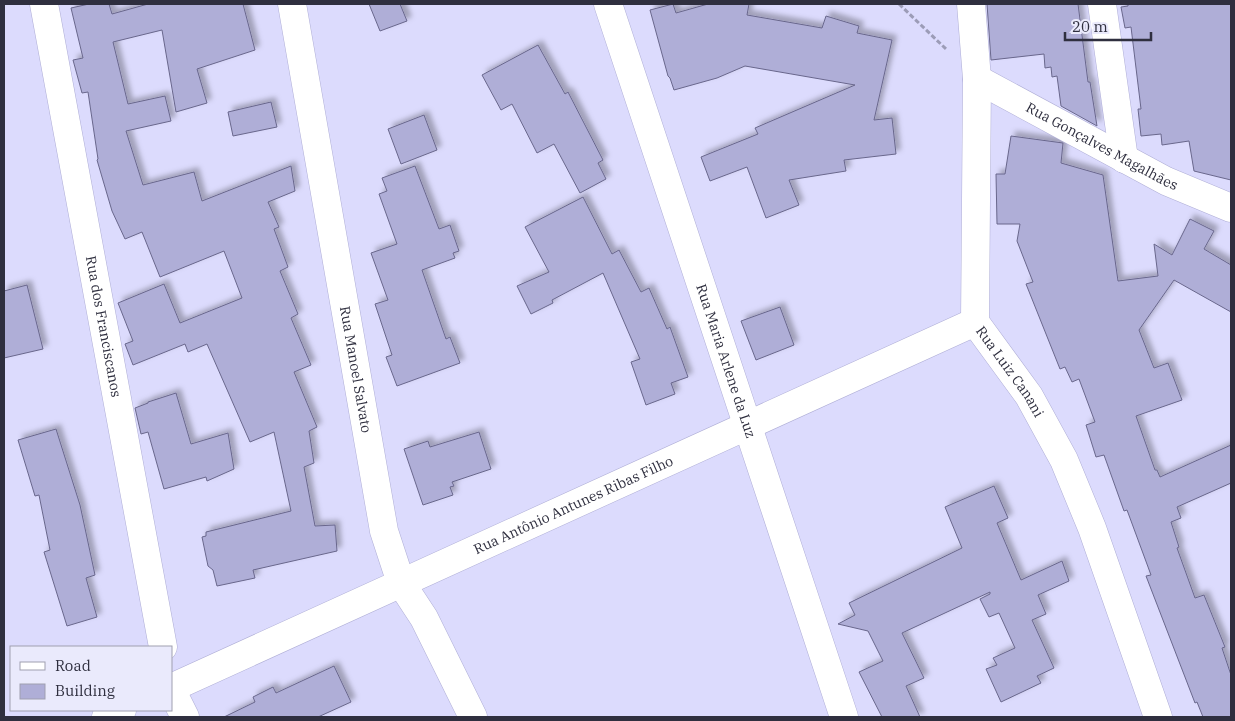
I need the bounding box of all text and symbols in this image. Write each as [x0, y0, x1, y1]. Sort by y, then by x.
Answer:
scale bar [1065, 10, 1151, 42]
text: 20 m [1072, 17, 1108, 36]
street label: Rua Gonçalves Magalhães [1023, 98, 1181, 194]
street label: Rua dos Franciscanos [82, 254, 126, 399]
street label: Rua Maria Arlene da Luz [692, 282, 760, 440]
street label: Rua Manoel Salvato [336, 305, 376, 434]
street label: Rua Luiz Canani [972, 322, 1048, 420]
street label: Rua Antônio Antunes Ribas Filho [471, 452, 676, 558]
legend [10, 646, 172, 711]
text: Road [55, 656, 91, 675]
text: Building [55, 681, 115, 700]

